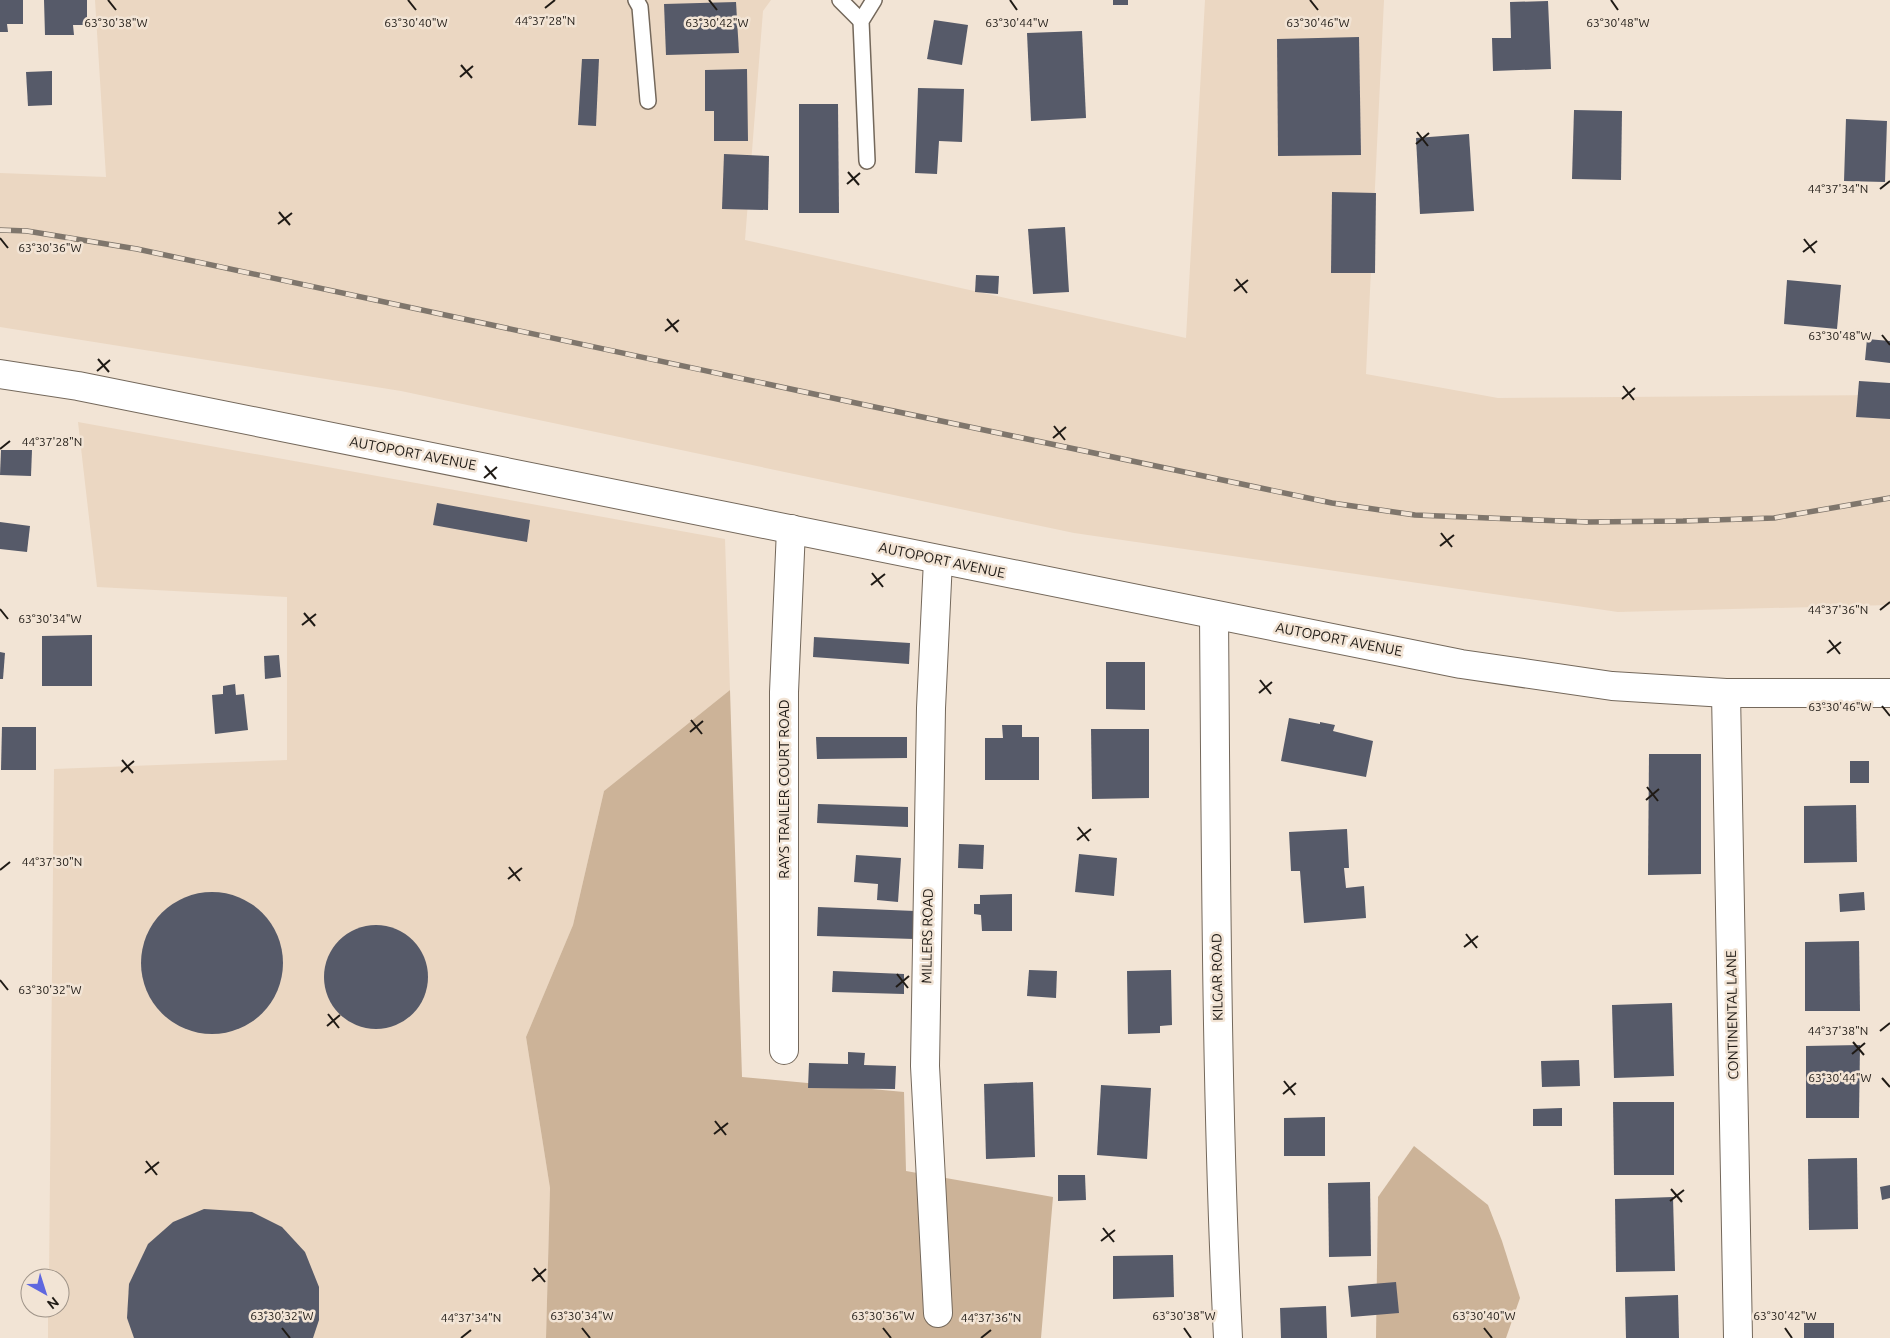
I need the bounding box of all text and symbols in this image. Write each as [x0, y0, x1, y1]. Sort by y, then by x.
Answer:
text: 44°37'28"N [515, 14, 575, 27]
text: 63°30'38"W [84, 16, 148, 29]
text: 63°30'40"W [384, 16, 448, 29]
text: 63°30'42"W [685, 16, 749, 29]
text: 63°30'44"W [985, 16, 1049, 29]
text: 63°30'46"W [1286, 16, 1350, 29]
text: 63°30'48"W [1586, 16, 1650, 29]
text: 44°37'34"N [1808, 182, 1868, 195]
text: 63°30'36"W [18, 241, 82, 254]
text: 63°30'48"W [1808, 329, 1872, 342]
street label: AUTOPORT AVENUE [348, 433, 478, 473]
text: 44°37'28"N [22, 435, 82, 448]
street label: AUTOPORT AVENUE [877, 539, 1007, 581]
text: 44°37'36"N [1808, 603, 1868, 616]
text: 63°30'34"W [18, 612, 82, 625]
street label: AUTOPORT AVENUE [1274, 619, 1404, 659]
street label: RAYS TRAILER COURT ROAD [776, 699, 792, 879]
text: 63°30'46"W [1808, 700, 1872, 713]
text: 44°37'30"N [22, 855, 82, 868]
street label: MILLERS ROAD [918, 888, 936, 984]
street label: KILGAR ROAD [1208, 933, 1226, 1021]
street label: CONTINENTAL LANE [1723, 950, 1741, 1080]
text: 63°30'32"W [18, 983, 82, 996]
text: 44°37'38"N [1808, 1024, 1868, 1037]
text: 63°30'44"W [1808, 1071, 1872, 1084]
north arrow [20, 1268, 70, 1318]
text: N [44, 1294, 62, 1313]
text: 63°30'32"W [250, 1309, 314, 1322]
text: 63°30'34"W [550, 1309, 614, 1322]
text: 63°30'36"W [851, 1309, 915, 1322]
text: 63°30'38"W [1152, 1309, 1216, 1322]
text: 63°30'40"W [1452, 1309, 1516, 1322]
text: 63°30'42"W [1753, 1309, 1817, 1322]
text: 44°37'34"N [441, 1311, 501, 1324]
text: 44°37'36"N [961, 1311, 1021, 1324]

